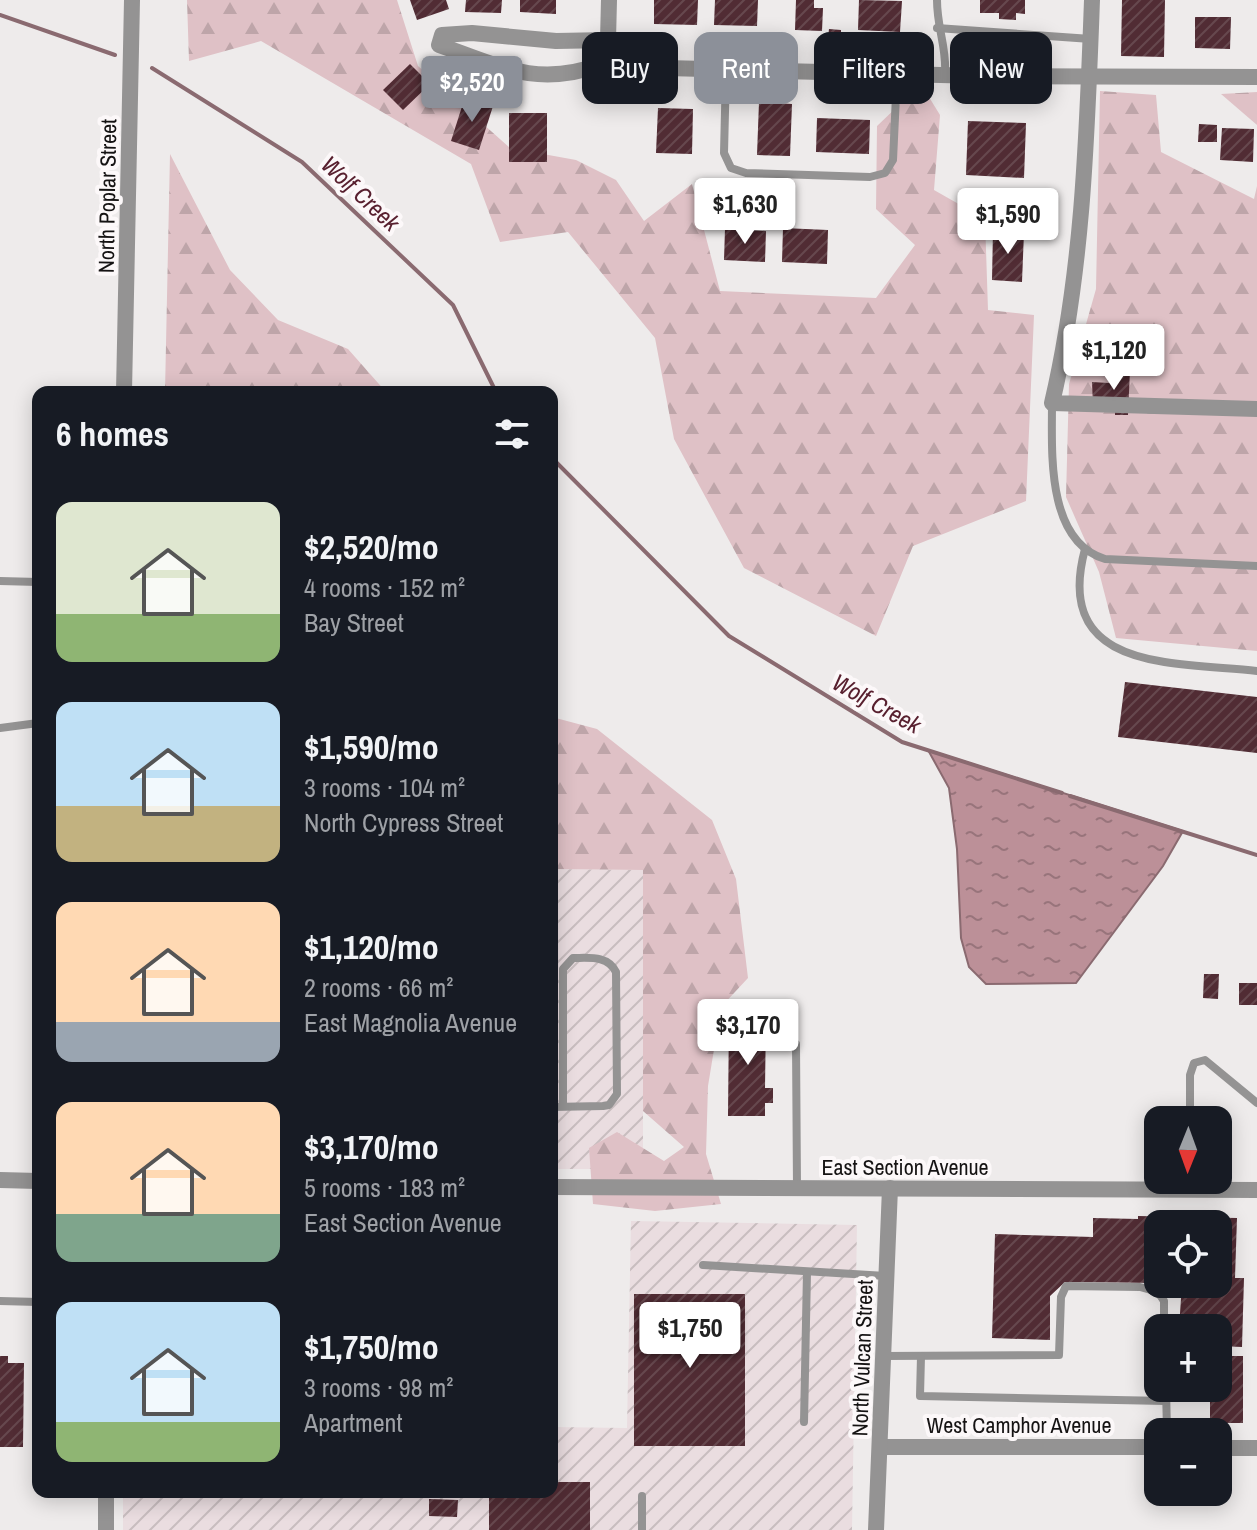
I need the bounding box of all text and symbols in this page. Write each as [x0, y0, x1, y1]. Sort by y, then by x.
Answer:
chip: Buy [582, 32, 678, 104]
chip: Rent [694, 32, 798, 104]
chip: Filters [814, 32, 934, 104]
chip: New [950, 32, 1052, 104]
pin: $2,520 [407, 56, 537, 124]
text: $2,520 [439, 64, 505, 99]
street label: North Poplar Street [91, 119, 123, 273]
water label: Wolf Creek [315, 148, 408, 239]
pin: $1,630 [680, 178, 810, 246]
text: $1,630 [712, 186, 778, 221]
pin: $1,590 [943, 188, 1073, 256]
text: $1,590 [975, 196, 1041, 231]
pin: $1,120 [1049, 324, 1179, 392]
text: $1,120 [1081, 332, 1147, 367]
text: 6 homes [56, 411, 169, 457]
icon: filters [490, 412, 534, 456]
text: $2,520/mo [304, 524, 439, 570]
icon: home [120, 534, 216, 630]
text: 4 rooms · 152 m² [304, 570, 465, 605]
text: Bay Street [304, 605, 404, 640]
water label: Wolf Creek [827, 666, 928, 741]
text: $1,590/mo [304, 724, 439, 770]
icon: home [120, 734, 216, 830]
text: 3 rooms · 104 m² [304, 770, 465, 805]
text: North Cypress Street [304, 805, 503, 840]
text: $1,120/mo [304, 924, 439, 970]
icon: home [120, 934, 216, 1030]
text: 2 rooms · 66 m² [304, 970, 453, 1005]
pin: $3,170 [683, 999, 813, 1067]
text: East Magnolia Avenue [304, 1005, 517, 1040]
text: $3,170 [715, 1007, 781, 1042]
north arrow [1144, 1106, 1232, 1194]
map controls [1144, 1106, 1232, 1506]
text: $3,170/mo [304, 1124, 439, 1170]
icon: home [120, 1134, 216, 1230]
street label: East Section Avenue [821, 1152, 989, 1182]
text: 5 rooms · 183 m² [304, 1170, 465, 1205]
text: East Section Avenue [304, 1205, 502, 1240]
button: locate [1144, 1210, 1232, 1298]
street label: North Vulcan Street [844, 1279, 880, 1437]
pin: $1,750 [625, 1302, 755, 1370]
text: $1,750 [657, 1310, 723, 1345]
button: + [1144, 1314, 1232, 1402]
text: $1,750/mo [304, 1324, 439, 1370]
icon: home [120, 1334, 216, 1430]
text: 3 rooms · 98 m² [304, 1370, 453, 1405]
text: Apartment [304, 1405, 402, 1440]
street label: West Camphor Avenue [927, 1410, 1111, 1440]
button: − [1144, 1418, 1232, 1506]

